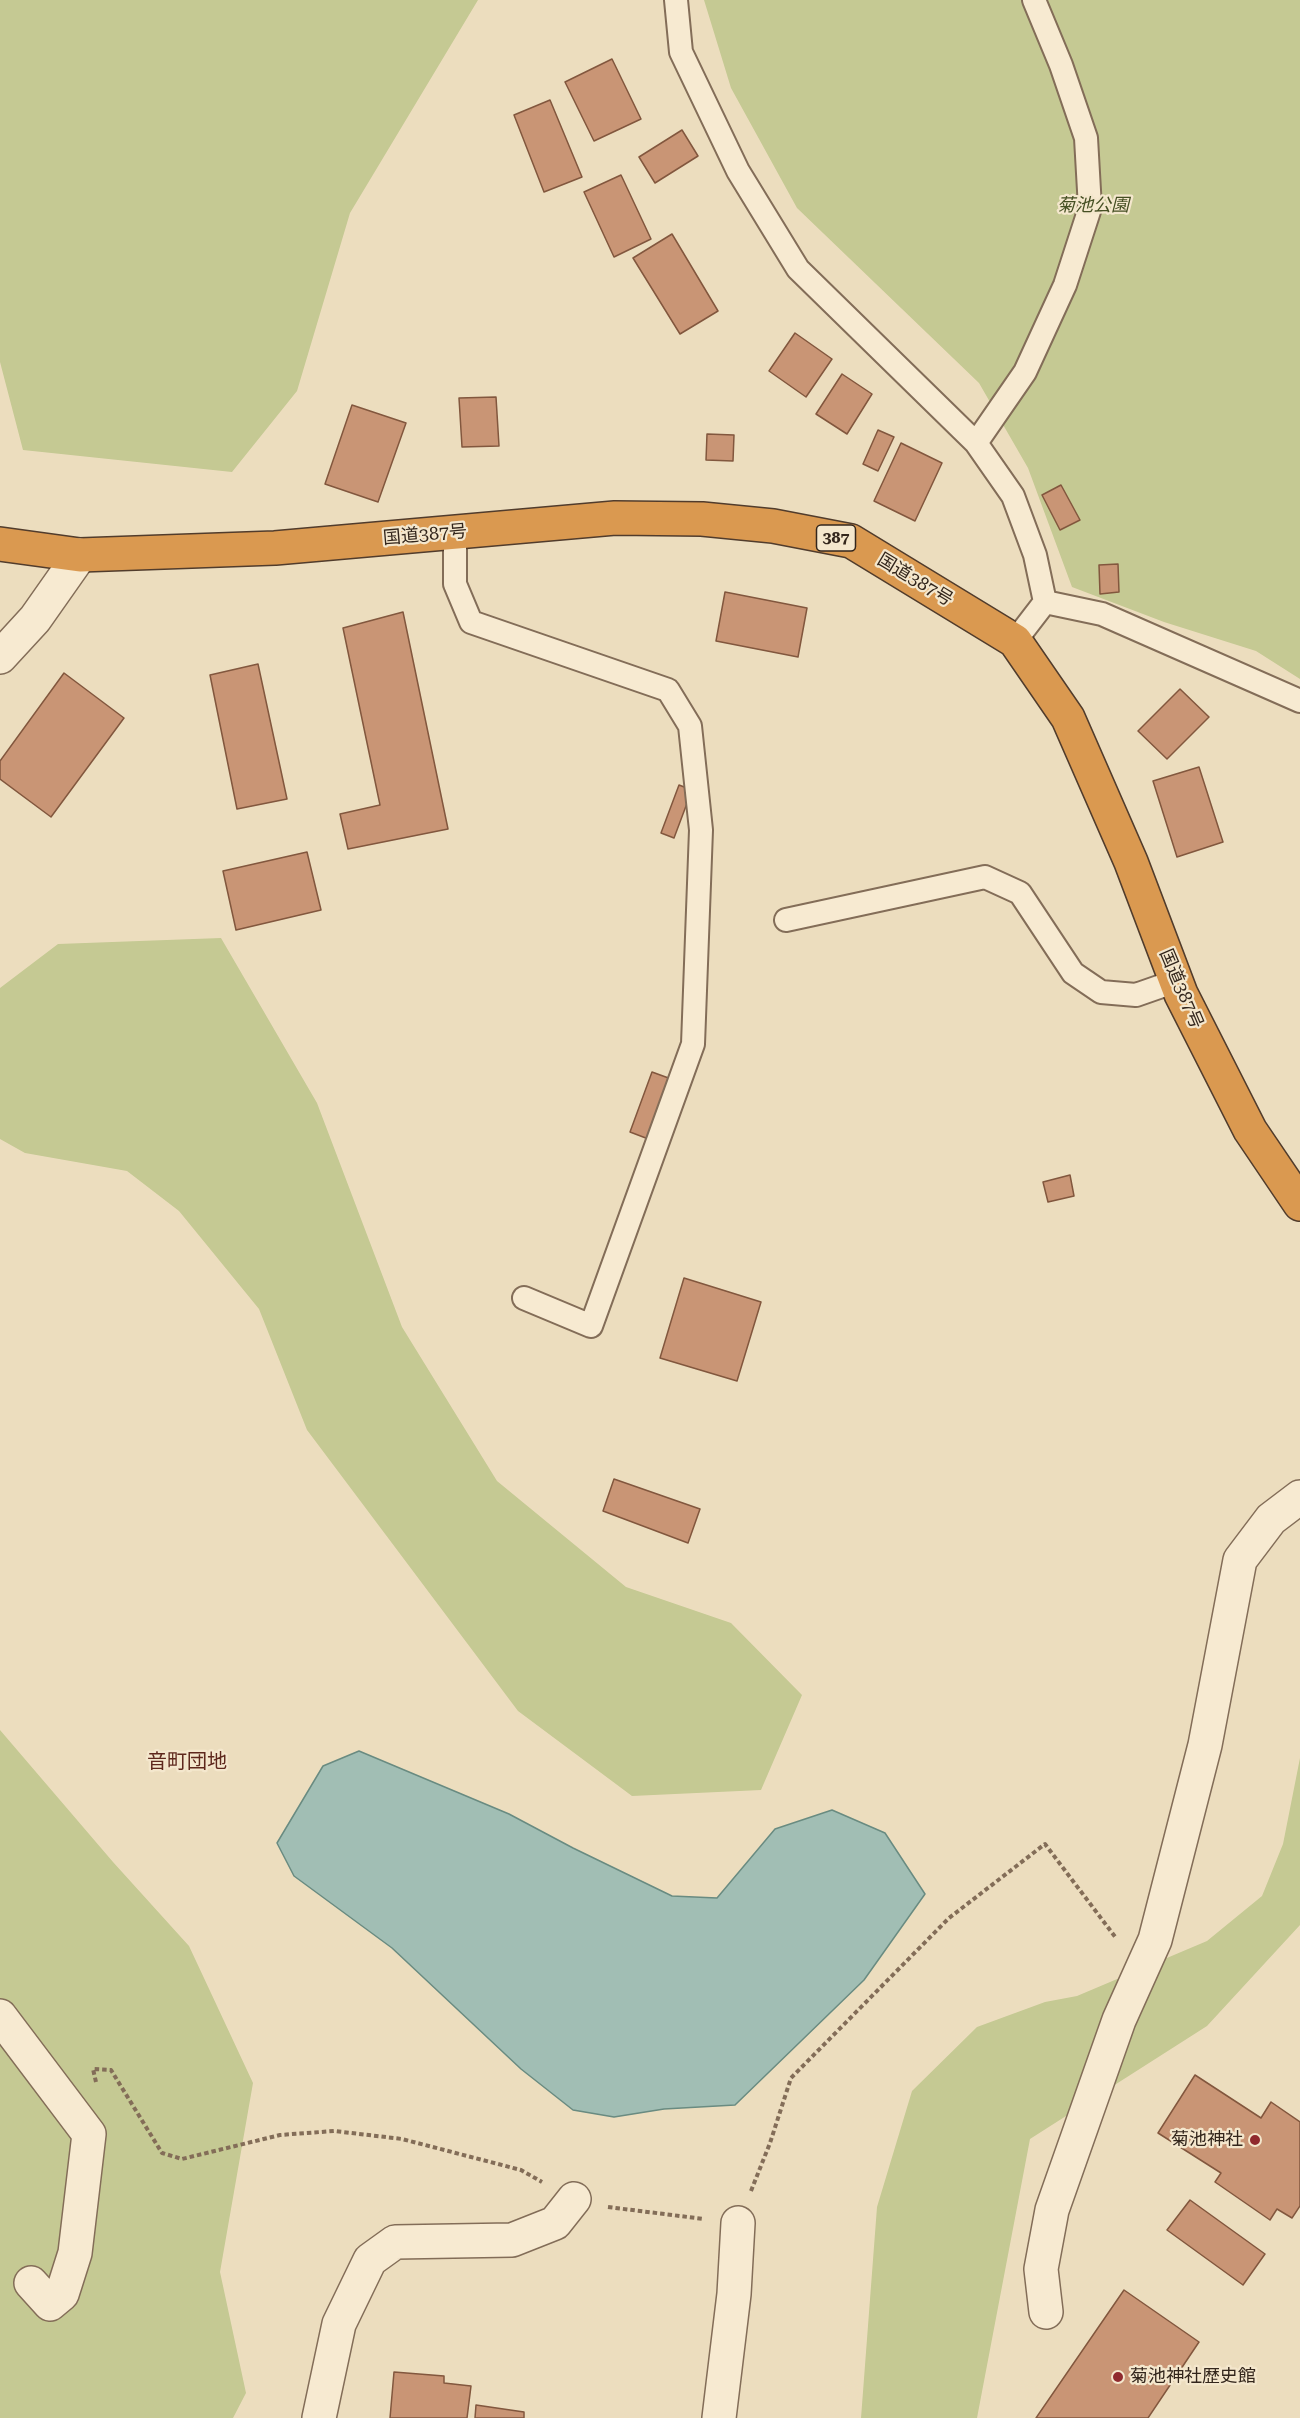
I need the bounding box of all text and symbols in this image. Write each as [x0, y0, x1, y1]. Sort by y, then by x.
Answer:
park label: 菊池公園 [1057, 195, 1129, 217]
street label: 国道387号 [382, 521, 468, 549]
road number: 387 [816, 525, 856, 551]
street label: 国道387号 [873, 549, 957, 611]
street label: 国道387号 [1155, 946, 1207, 1032]
district label: 音町団地 [147, 1750, 227, 1774]
place label: 菊池神社 [1171, 2129, 1243, 2151]
marker: 菊池神社 [1248, 2133, 1262, 2147]
place label: 菊池神社歴史館 [1130, 2366, 1256, 2388]
marker: 菊池神社歴史館 [1111, 2370, 1125, 2384]

